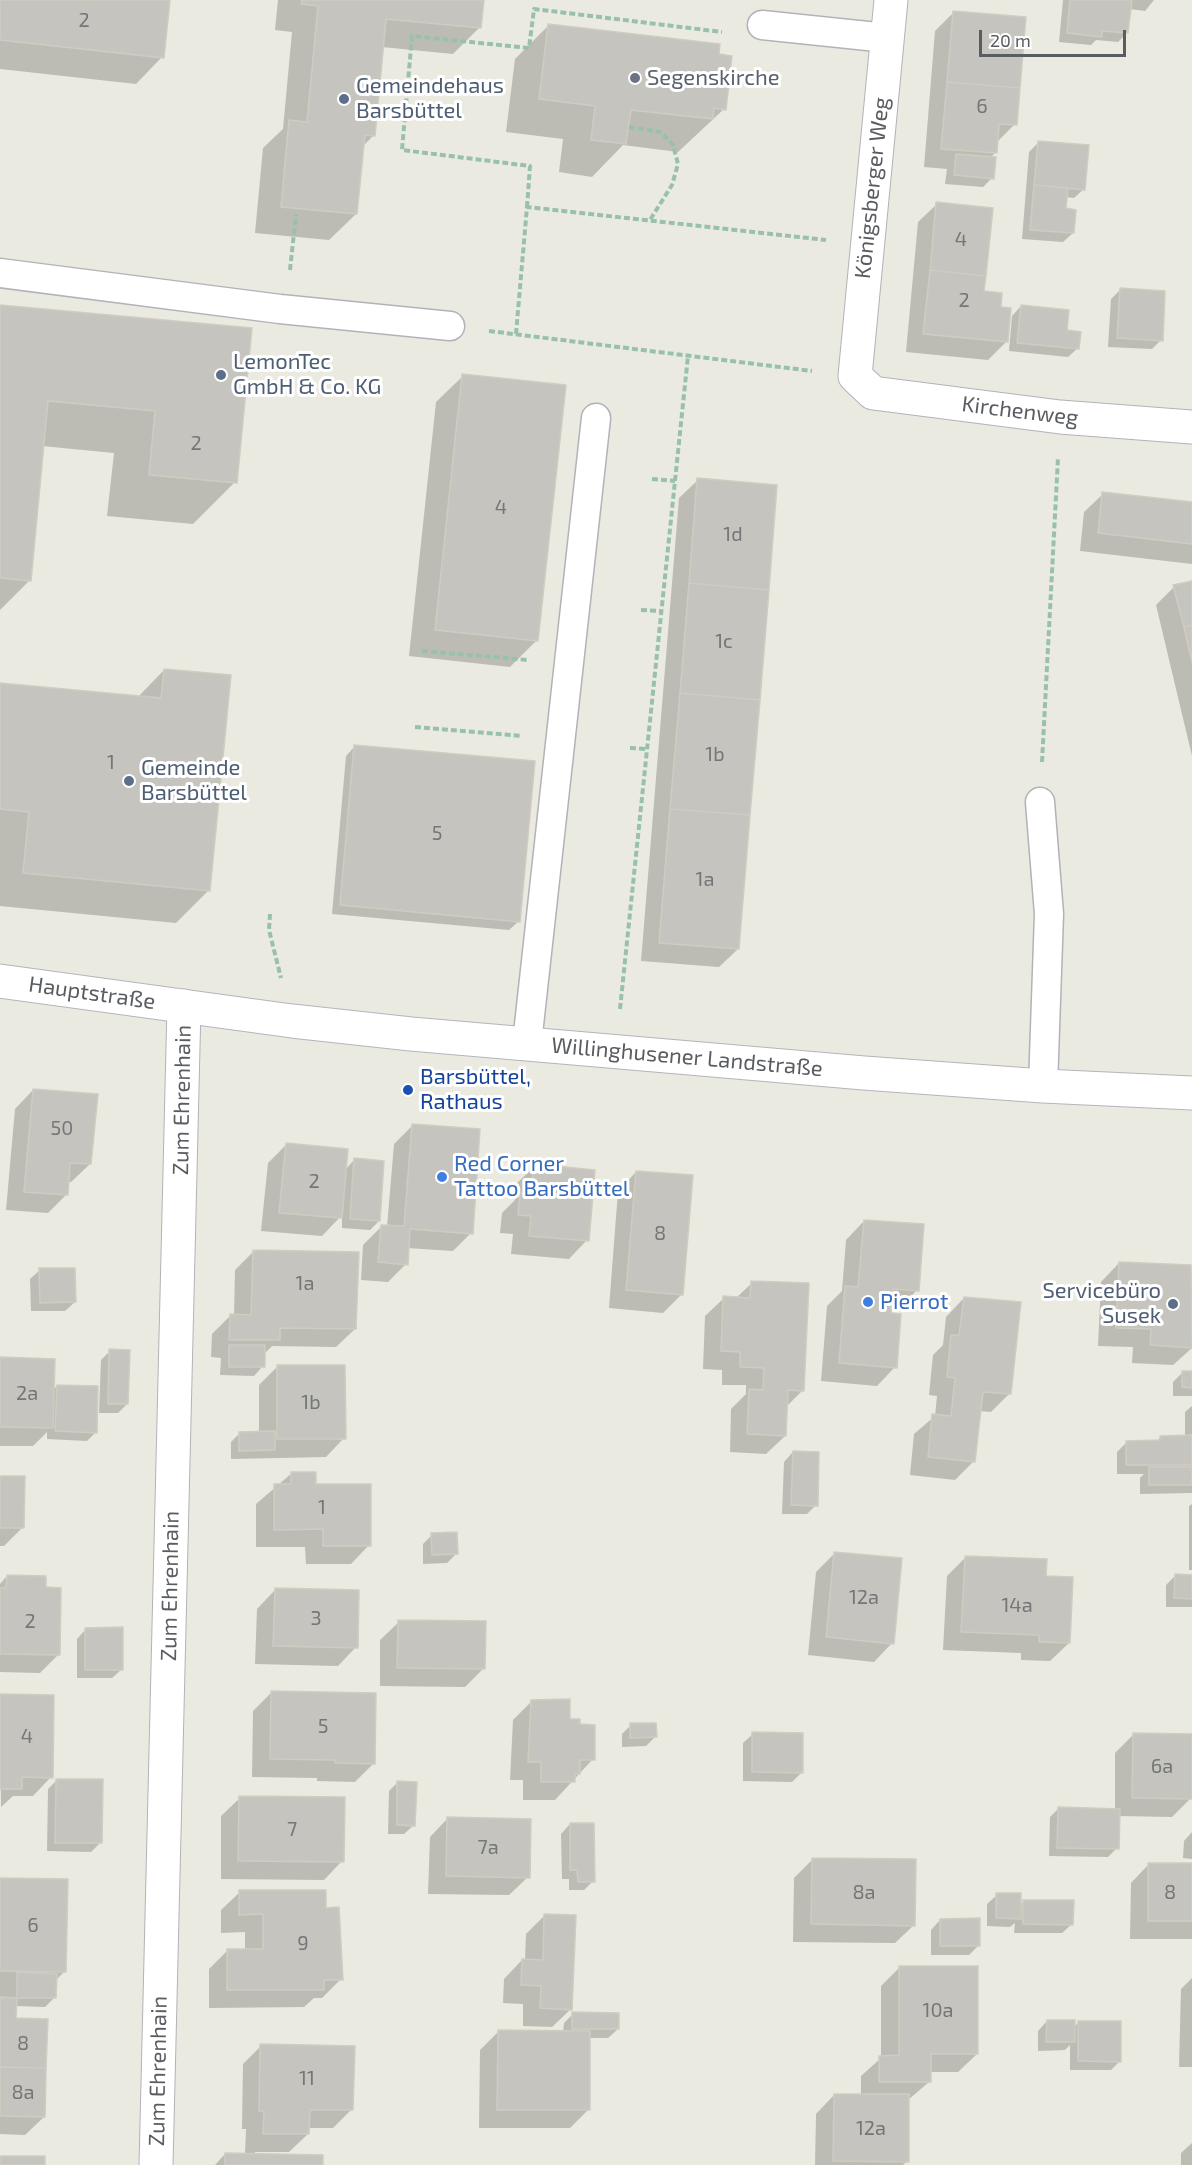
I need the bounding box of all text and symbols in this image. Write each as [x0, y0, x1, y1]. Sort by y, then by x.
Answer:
house number: 2 [78, 8, 90, 32]
scale bar [982, 18, 1129, 56]
text: 20 m [990, 29, 1031, 51]
place label: Segenskirche [647, 65, 780, 91]
marker: Segenskirche [628, 71, 642, 85]
place label: Gemeindehaus Barsbüttel [356, 73, 504, 124]
marker: Gemeindehaus Barsbüttel [337, 92, 351, 106]
house number: 6 [976, 94, 988, 118]
street label: Königsberger Weg [849, 96, 895, 280]
house number: 4 [955, 227, 967, 251]
house number: 2 [958, 288, 970, 312]
place label: LemonTec GmbH & Co. KG [233, 349, 381, 400]
marker: LemonTec GmbH & Co. KG [214, 368, 228, 382]
street label: Kirchenweg [960, 391, 1080, 431]
house number: 2 [190, 431, 202, 455]
house number: 4 [495, 495, 507, 519]
house number: 1d [723, 522, 743, 546]
house number: 1c [715, 629, 733, 653]
house number: 1b [705, 742, 725, 766]
house number: 1 [107, 750, 115, 774]
place label: Gemeinde Barsbüttel [141, 755, 247, 806]
marker: Gemeinde Barsbüttel [122, 774, 136, 788]
house number: 5 [432, 821, 442, 845]
house number: 1a [696, 867, 714, 891]
street label: Hauptstraße [27, 971, 157, 1015]
street label: Zum Ehrenhain [167, 1025, 197, 1175]
street label: Willinghusener Landstraße [550, 1032, 824, 1082]
place label: Barsbüttel, Rathaus [420, 1064, 531, 1116]
marker: Barsbüttel, Rathaus [401, 1083, 415, 1097]
house number: 50 [51, 1116, 73, 1140]
place label: Red Corner Tattoo Barsbüttel [454, 1151, 629, 1202]
house number: 2 [308, 1169, 320, 1193]
marker: Red Corner Tattoo Barsbüttel [435, 1170, 449, 1184]
house number: 8 [654, 1221, 666, 1245]
house number: 1a [296, 1271, 314, 1295]
place label: Servicebüro Susek [1042, 1278, 1161, 1330]
place label: Pierrot [880, 1289, 948, 1315]
marker: Pierrot [861, 1295, 875, 1309]
marker: Servicebüro Susek [1166, 1297, 1180, 1311]
house number: 2a [16, 1381, 38, 1405]
house number: 1b [301, 1390, 321, 1414]
house number: 1 [318, 1495, 326, 1519]
street label: Zum Ehrenhain [155, 1511, 185, 1661]
house number: 12a [849, 1585, 879, 1609]
house number: 14a [1001, 1593, 1033, 1617]
house number: 3 [310, 1606, 322, 1630]
house number: 2 [24, 1609, 36, 1633]
house number: 5 [318, 1714, 328, 1738]
house number: 4 [21, 1724, 33, 1748]
house number: 6a [1151, 1754, 1173, 1778]
house number: 7 [287, 1817, 297, 1841]
house number: 7a [477, 1835, 499, 1859]
house number: 8a [852, 1880, 876, 1904]
house number: 8 [1164, 1880, 1176, 1904]
house number: 6 [27, 1913, 39, 1937]
house number: 9 [297, 1931, 309, 1955]
street label: Zum Ehrenhain [143, 1996, 173, 2146]
house number: 10a [923, 1998, 953, 2022]
house number: 8 [17, 2031, 29, 2055]
house number: 11 [299, 2066, 315, 2090]
house number: 8a [11, 2080, 35, 2104]
house number: 12a [856, 2116, 886, 2140]

